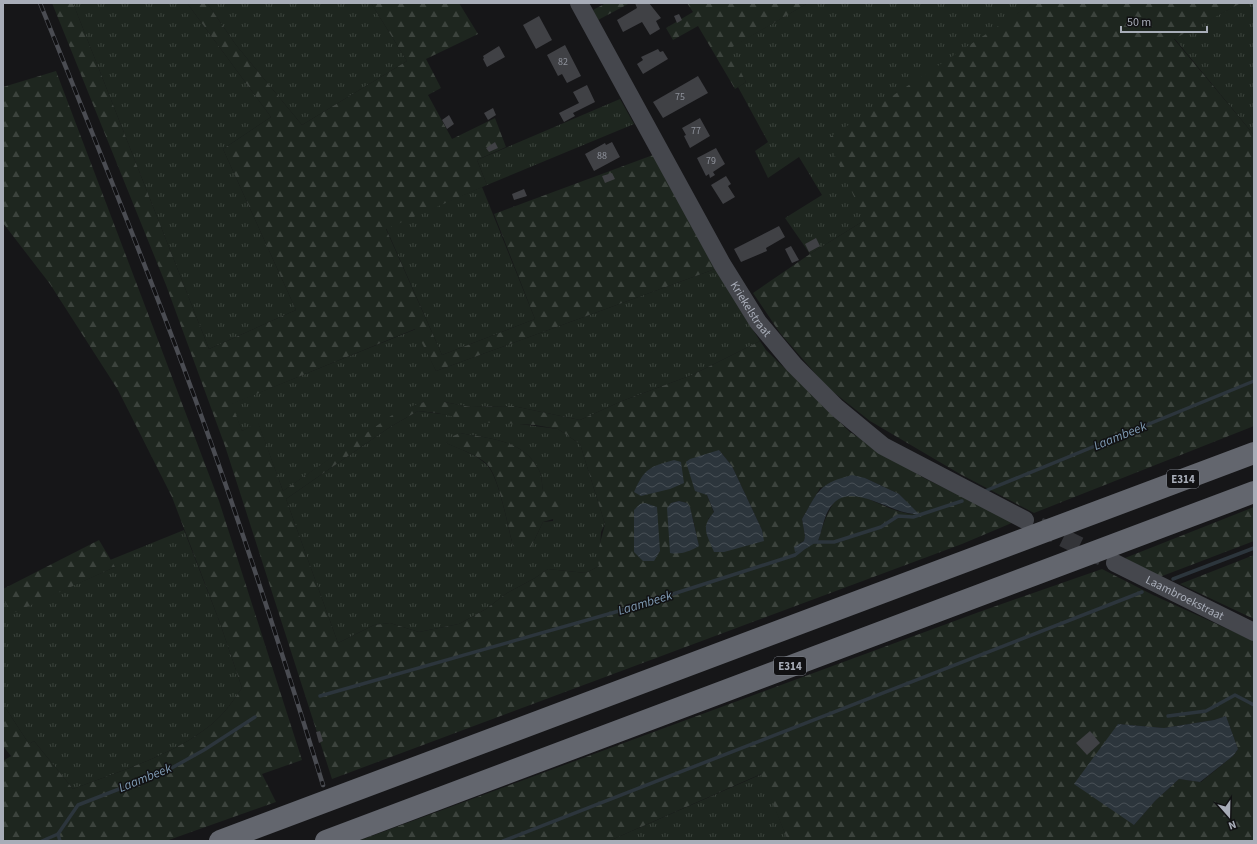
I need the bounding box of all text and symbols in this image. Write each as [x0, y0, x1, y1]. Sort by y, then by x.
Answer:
scale bar [1121, 8, 1207, 34]
text: 50 m [1127, 14, 1151, 31]
house number: 82 [558, 55, 568, 69]
house number: 75 [675, 90, 685, 104]
house number: 77 [691, 124, 701, 138]
house number: 88 [597, 149, 607, 163]
house number: 79 [706, 154, 716, 168]
street label: Kriekelstraat [726, 278, 775, 340]
water label: Laambeek [1091, 417, 1150, 455]
road number: E314 [1167, 470, 1199, 488]
street label: Laambroekstraat [1143, 571, 1227, 624]
water label: Laambeek [616, 586, 675, 620]
road number: E314 [774, 657, 806, 675]
water label: Laambeek [116, 759, 175, 797]
north arrow [1209, 796, 1249, 836]
text: N [1226, 817, 1238, 833]

